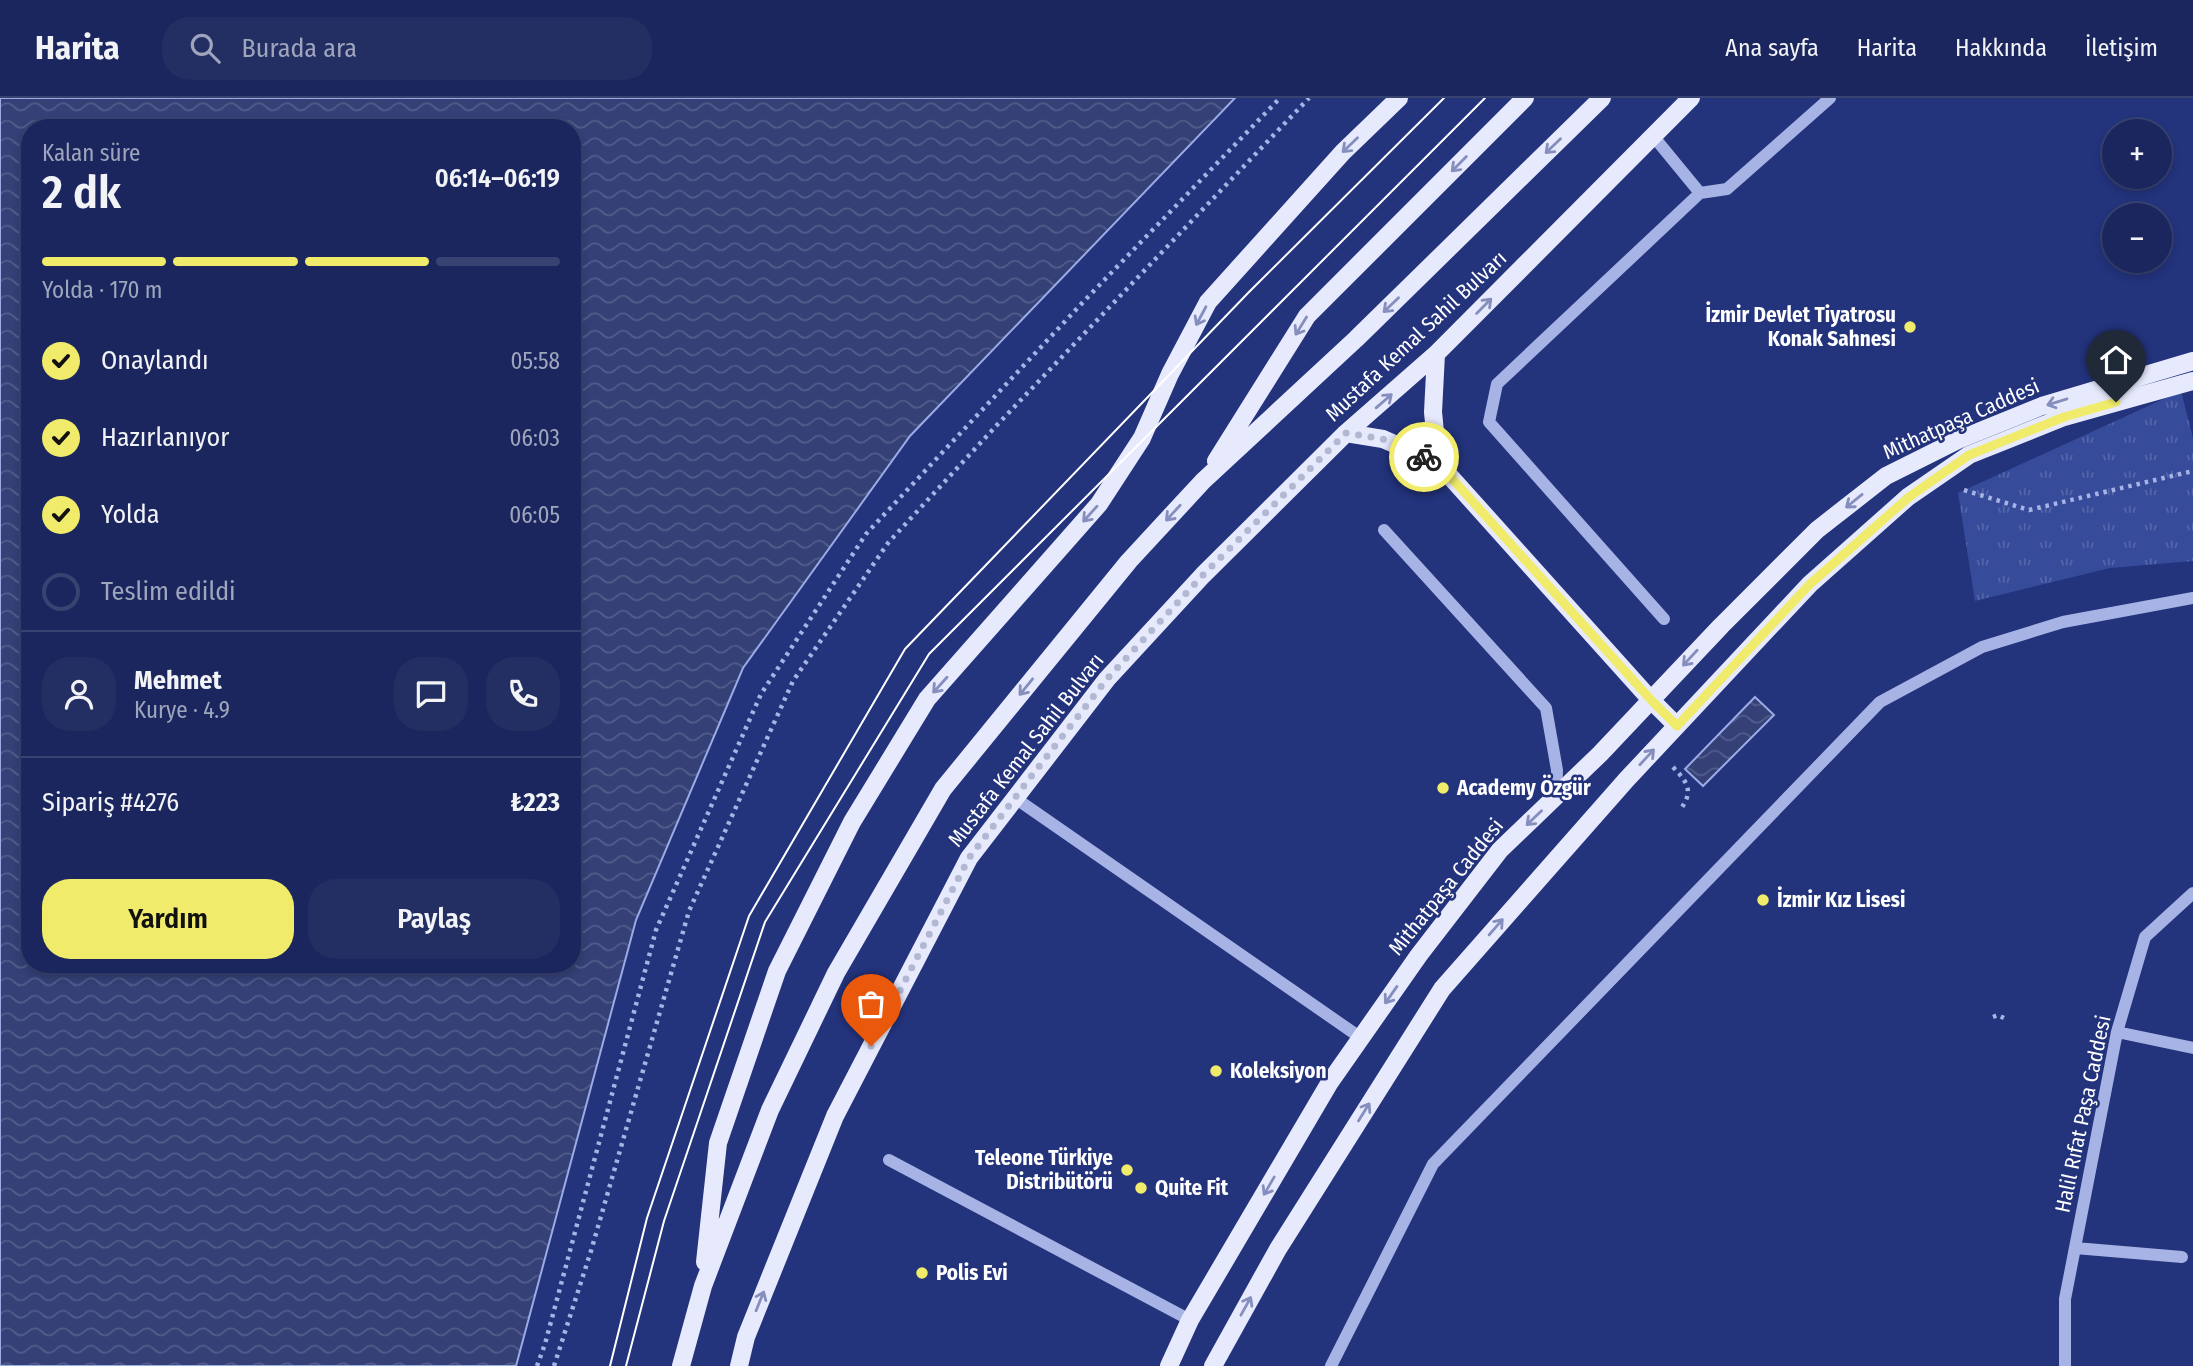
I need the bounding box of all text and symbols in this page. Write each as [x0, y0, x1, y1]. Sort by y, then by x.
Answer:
search box [162, 17, 652, 80]
text: Harita [35, 28, 120, 68]
icon: search [186, 29, 224, 67]
text: Burada ara [242, 33, 357, 64]
text: Ana sayfa [1725, 34, 1819, 62]
text: Harita [1857, 34, 1917, 62]
text: Hakkında [1955, 34, 2047, 62]
text: İletişim [2085, 34, 2158, 62]
map controls [2102, 119, 2172, 273]
button: + [2102, 119, 2172, 189]
one-way arrow [1342, 137, 1359, 154]
one-way arrow [1545, 137, 1562, 154]
text: Kalan süre [42, 139, 140, 167]
one-way arrow [1451, 155, 1468, 172]
text: 06:14–06:19 [435, 163, 560, 194]
text: 2 dk [42, 165, 121, 220]
button: − [2102, 203, 2172, 273]
street label: Mustafa Kemal Sahil Bulvarı [1320, 245, 1512, 427]
text: Yolda · 170 m [42, 276, 163, 304]
one-way arrow [1382, 297, 1399, 314]
one-way arrow [1476, 298, 1493, 315]
place label: İzmir Devlet Tiyatrosu Konak Sahnesi [1706, 301, 1896, 352]
one-way arrow [1193, 306, 1207, 326]
one-way arrow [1293, 316, 1307, 336]
marker: İzmir Devlet Tiyatrosu Konak Sahnesi [1902, 319, 1918, 335]
pin [2086, 330, 2146, 402]
icon: home [2097, 341, 2135, 379]
icon: check [42, 342, 80, 380]
text: Onaylandı [101, 345, 209, 376]
text: 05:58 [510, 347, 560, 375]
street label: Mithatpaşa Caddesi [1879, 373, 2043, 465]
one-way arrow [1374, 393, 1392, 409]
one-way arrow [2047, 396, 2069, 409]
icon: check [42, 419, 80, 457]
text: Hazırlanıyor [101, 422, 229, 453]
courier [1389, 422, 1459, 492]
text: 06:03 [510, 424, 560, 452]
icon: bike [1405, 438, 1443, 476]
one-way arrow [1846, 493, 1864, 509]
icon: check [42, 496, 80, 534]
text: Yolda [101, 499, 160, 530]
text: 06:05 [509, 501, 560, 529]
one-way arrow [1165, 504, 1182, 521]
one-way arrow [1083, 505, 1099, 523]
text: Teslim edildi [101, 576, 236, 607]
street label: Mustafa Kemal Sahil Bulvarı [942, 648, 1110, 852]
one-way arrow [1682, 649, 1699, 666]
button: person [42, 657, 116, 731]
button: chat [394, 657, 468, 731]
button: phone [486, 657, 560, 731]
text: Mehmet [134, 665, 222, 696]
one-way arrow [932, 676, 948, 694]
one-way arrow [1018, 677, 1034, 695]
text: Kurye · 4.9 [134, 696, 230, 724]
one-way arrow [1639, 748, 1655, 766]
place label: Academy Özgür [1456, 774, 1591, 801]
marker: Academy Özgür [1435, 780, 1451, 796]
text: Sipariş #4276 [42, 787, 179, 818]
text: ₺223 [510, 787, 560, 818]
one-way arrow [1525, 809, 1542, 826]
street label: Mithatpaşa Caddesi [1383, 813, 1509, 961]
button: Yardım [42, 879, 294, 959]
button: Paylaş [308, 879, 560, 959]
place label: İzmir Kız Lisesi [1777, 886, 1905, 913]
marker: İzmir Kız Lisesi [1755, 892, 1771, 908]
one-way arrow [1488, 918, 1504, 936]
pin [841, 974, 901, 1046]
icon: bag [852, 985, 890, 1023]
one-way arrow [1384, 985, 1398, 1004]
street label: Halil Rıfat Paşa Caddesi [2049, 1013, 2117, 1215]
place label: Koleksiyon [1230, 1058, 1327, 1084]
marker: Koleksiyon [1208, 1063, 1224, 1079]
one-way arrow [1357, 1103, 1372, 1122]
place label: Teleone Türkiye Distribütörü [975, 1145, 1113, 1195]
marker: Teleone Türkiye Distribütörü [1119, 1162, 1135, 1178]
place label: Quite Fit [1155, 1175, 1229, 1201]
one-way arrow [1262, 1176, 1276, 1196]
marker: Quite Fit [1133, 1180, 1149, 1196]
place label: Polis Evi [936, 1260, 1008, 1286]
marker: Polis Evi [914, 1265, 930, 1281]
one-way arrow [755, 1291, 768, 1313]
one-way arrow [1239, 1297, 1253, 1317]

